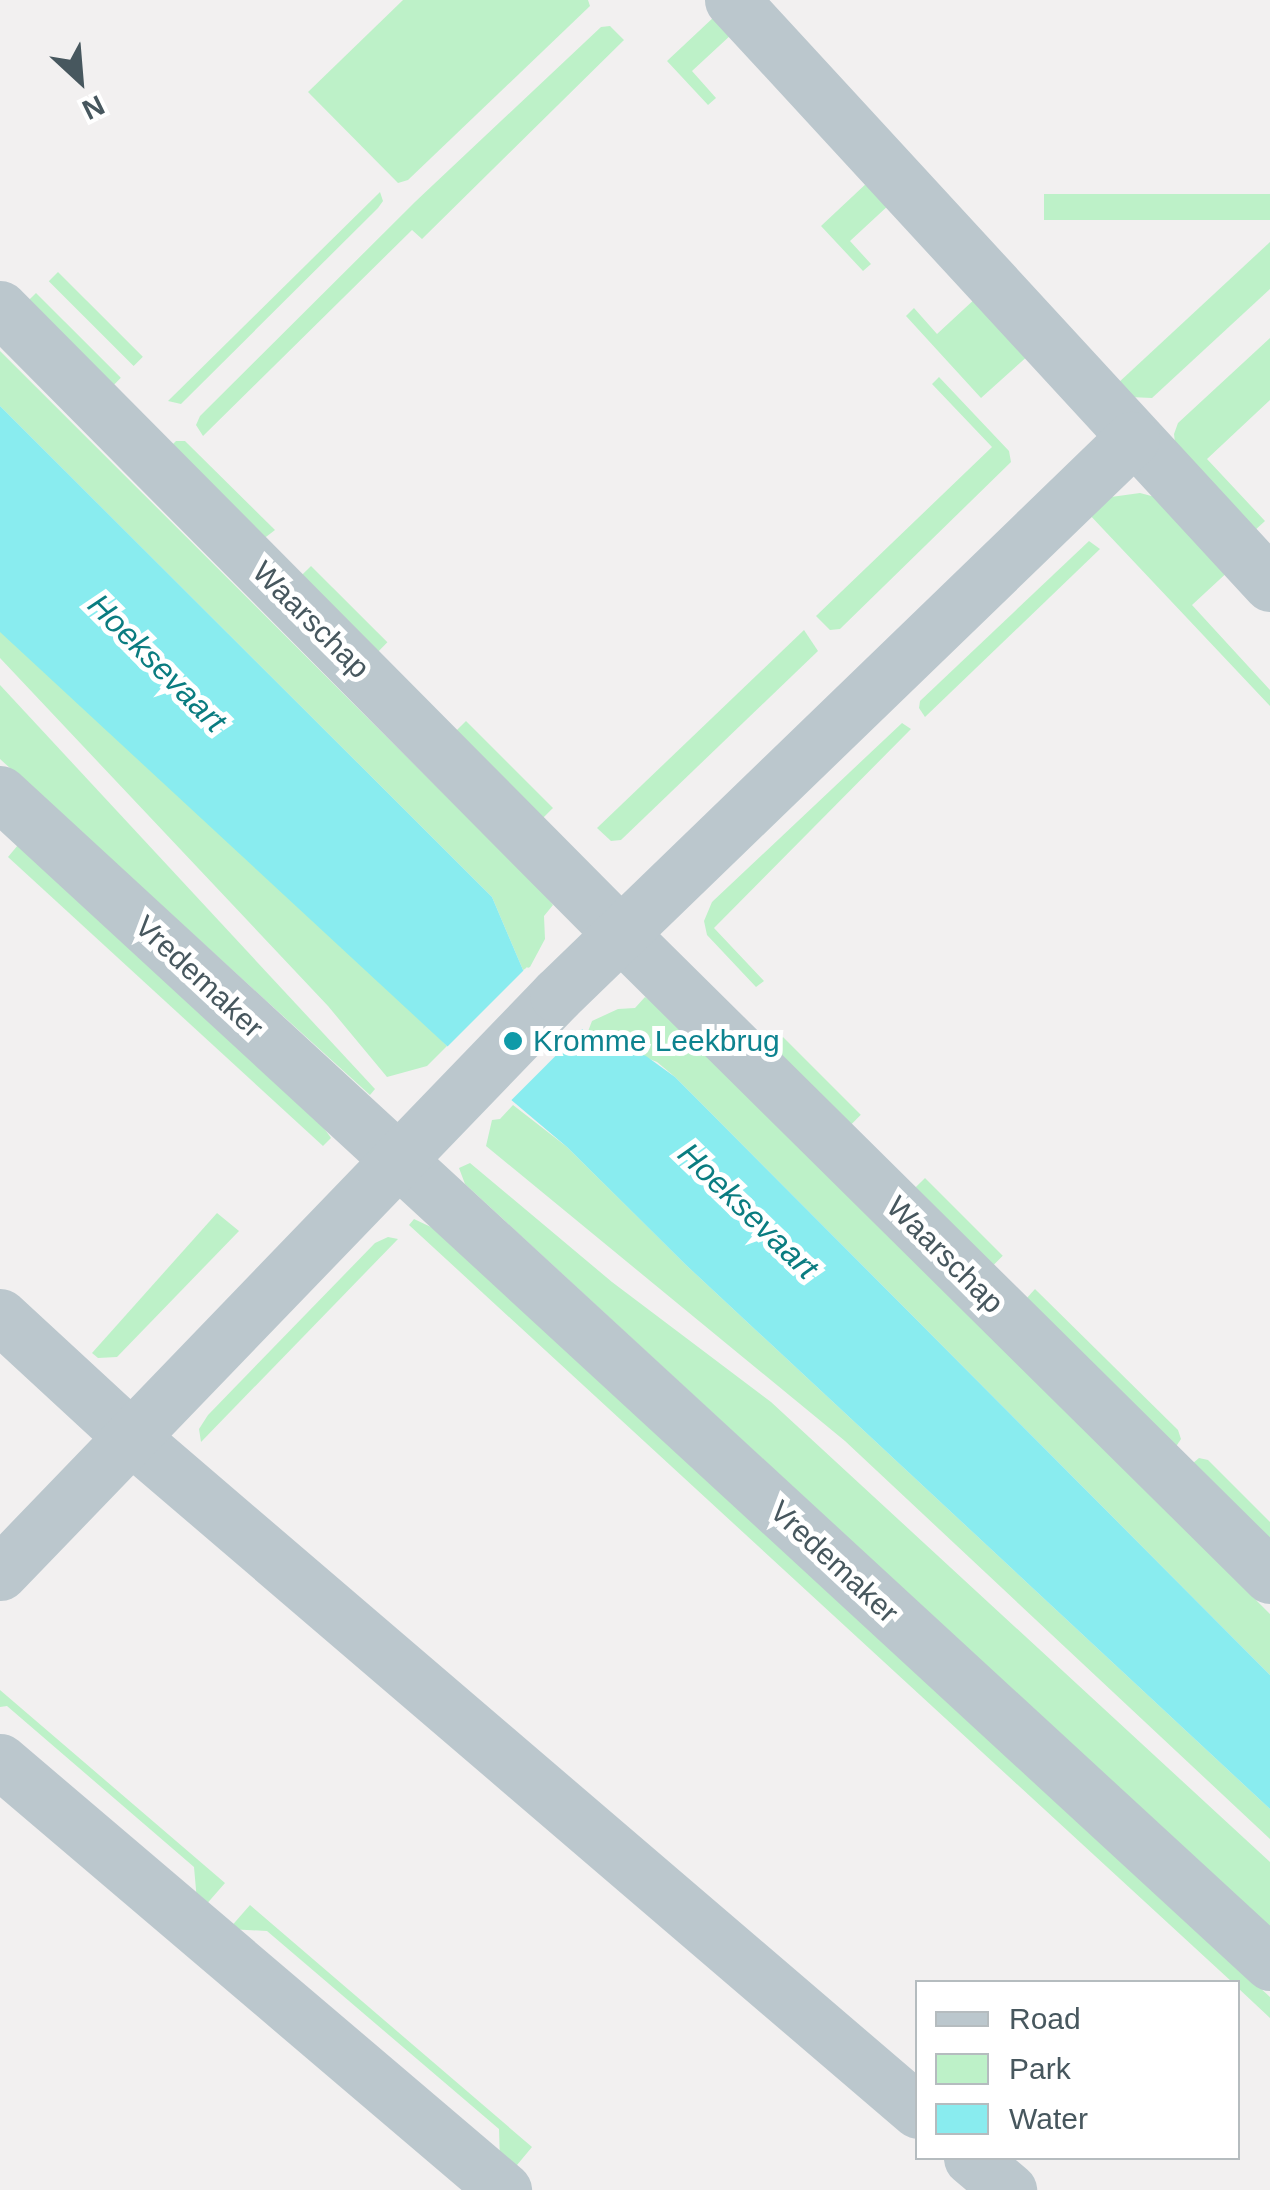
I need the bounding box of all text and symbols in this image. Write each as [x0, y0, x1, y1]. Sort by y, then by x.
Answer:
north arrow [30, 30, 130, 130]
text: N [77, 89, 109, 126]
street label: Waarschap [245, 554, 377, 686]
water label: Hoeksevaart [80, 586, 234, 740]
street label: Vredemaker [127, 908, 271, 1046]
place label: Kromme Leekbrug [533, 1023, 780, 1059]
marker: Kromme Leekbrug [502, 1030, 524, 1052]
water label: Hoeksevaart [670, 1135, 826, 1287]
street label: Waarschap [879, 1189, 1011, 1321]
street label: Vredemaker [762, 1493, 906, 1631]
legend [915, 1980, 1240, 2160]
text: Road [1009, 2002, 1081, 2035]
text: Park [1009, 2052, 1071, 2085]
text: Water [1009, 2102, 1088, 2135]

